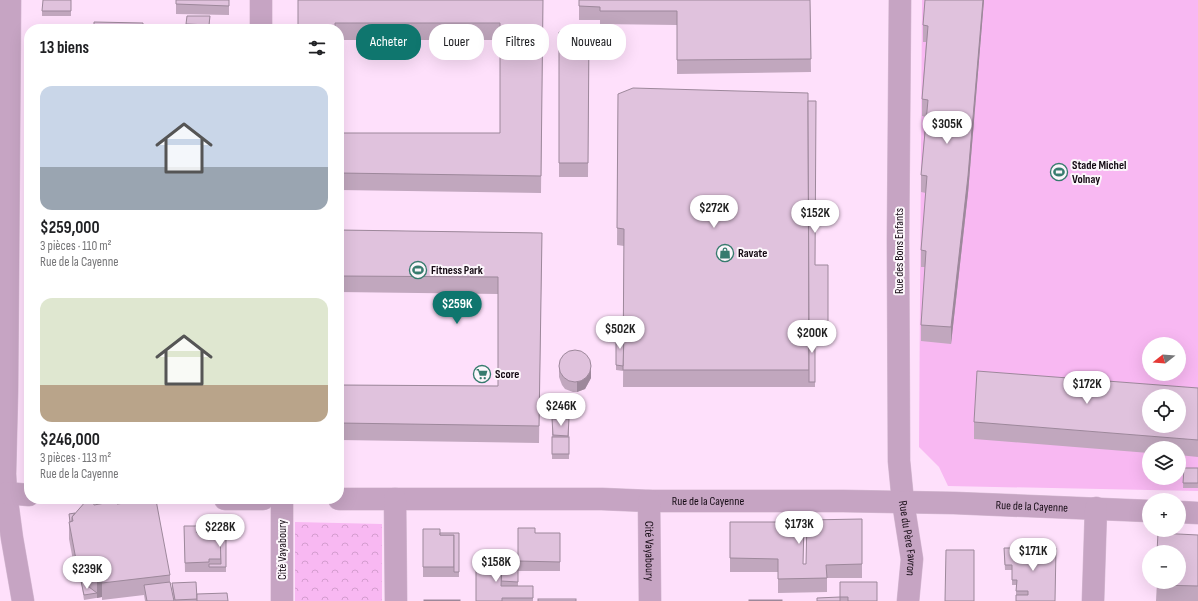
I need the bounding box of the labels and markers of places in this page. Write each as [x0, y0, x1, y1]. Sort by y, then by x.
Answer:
pin: $305K [919, 111, 975, 145]
place label: Stade Michel Volnay [1072, 158, 1127, 187]
sports icon: Stade Michel Volnay [1049, 162, 1069, 182]
pin: $272K [686, 195, 742, 229]
pin: $152K [787, 200, 843, 234]
shop icon: Ravate [715, 243, 735, 263]
place label: Ravate [738, 246, 767, 261]
sports icon: Fitness Park [408, 260, 428, 280]
place label: Fitness Park [431, 263, 483, 278]
pin: $259K [429, 291, 485, 325]
pin: $502K [592, 316, 648, 350]
pin: $200K [784, 320, 840, 354]
supermarket icon: Score [472, 364, 492, 384]
place label: Score [495, 367, 519, 382]
pin: $172K [1059, 371, 1115, 405]
pin: $246K [533, 393, 589, 427]
pin: $173K [771, 511, 827, 545]
pin: $228K [192, 514, 248, 548]
pin: $171K [1005, 538, 1061, 572]
pin: $158K [468, 549, 524, 583]
pin: $239K [59, 556, 115, 590]

